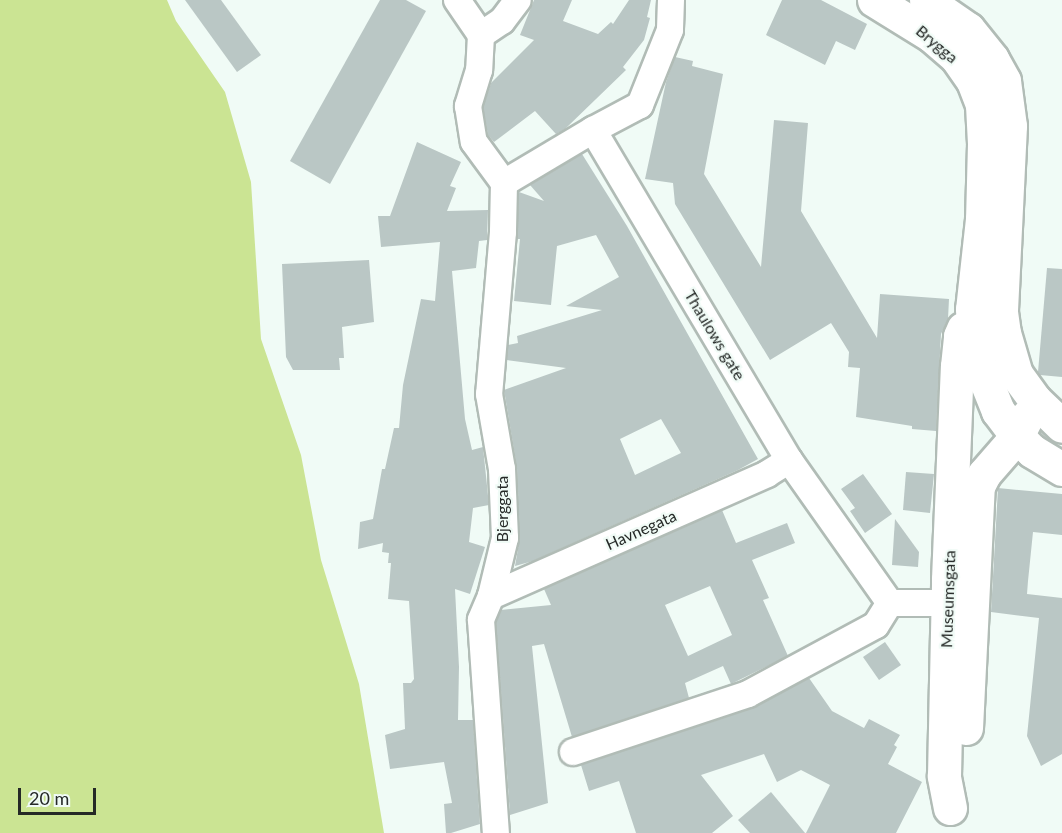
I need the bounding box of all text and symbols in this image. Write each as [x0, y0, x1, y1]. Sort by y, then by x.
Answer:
street label: Brygga [912, 21, 962, 67]
street label: Thaulows gate [681, 286, 749, 384]
street label: Bjerggata [492, 476, 512, 542]
street label: Havnegata [603, 506, 679, 554]
street label: Museumsgata [937, 550, 959, 648]
scale bar [21, 776, 99, 814]
text: 20 m [29, 787, 69, 809]

